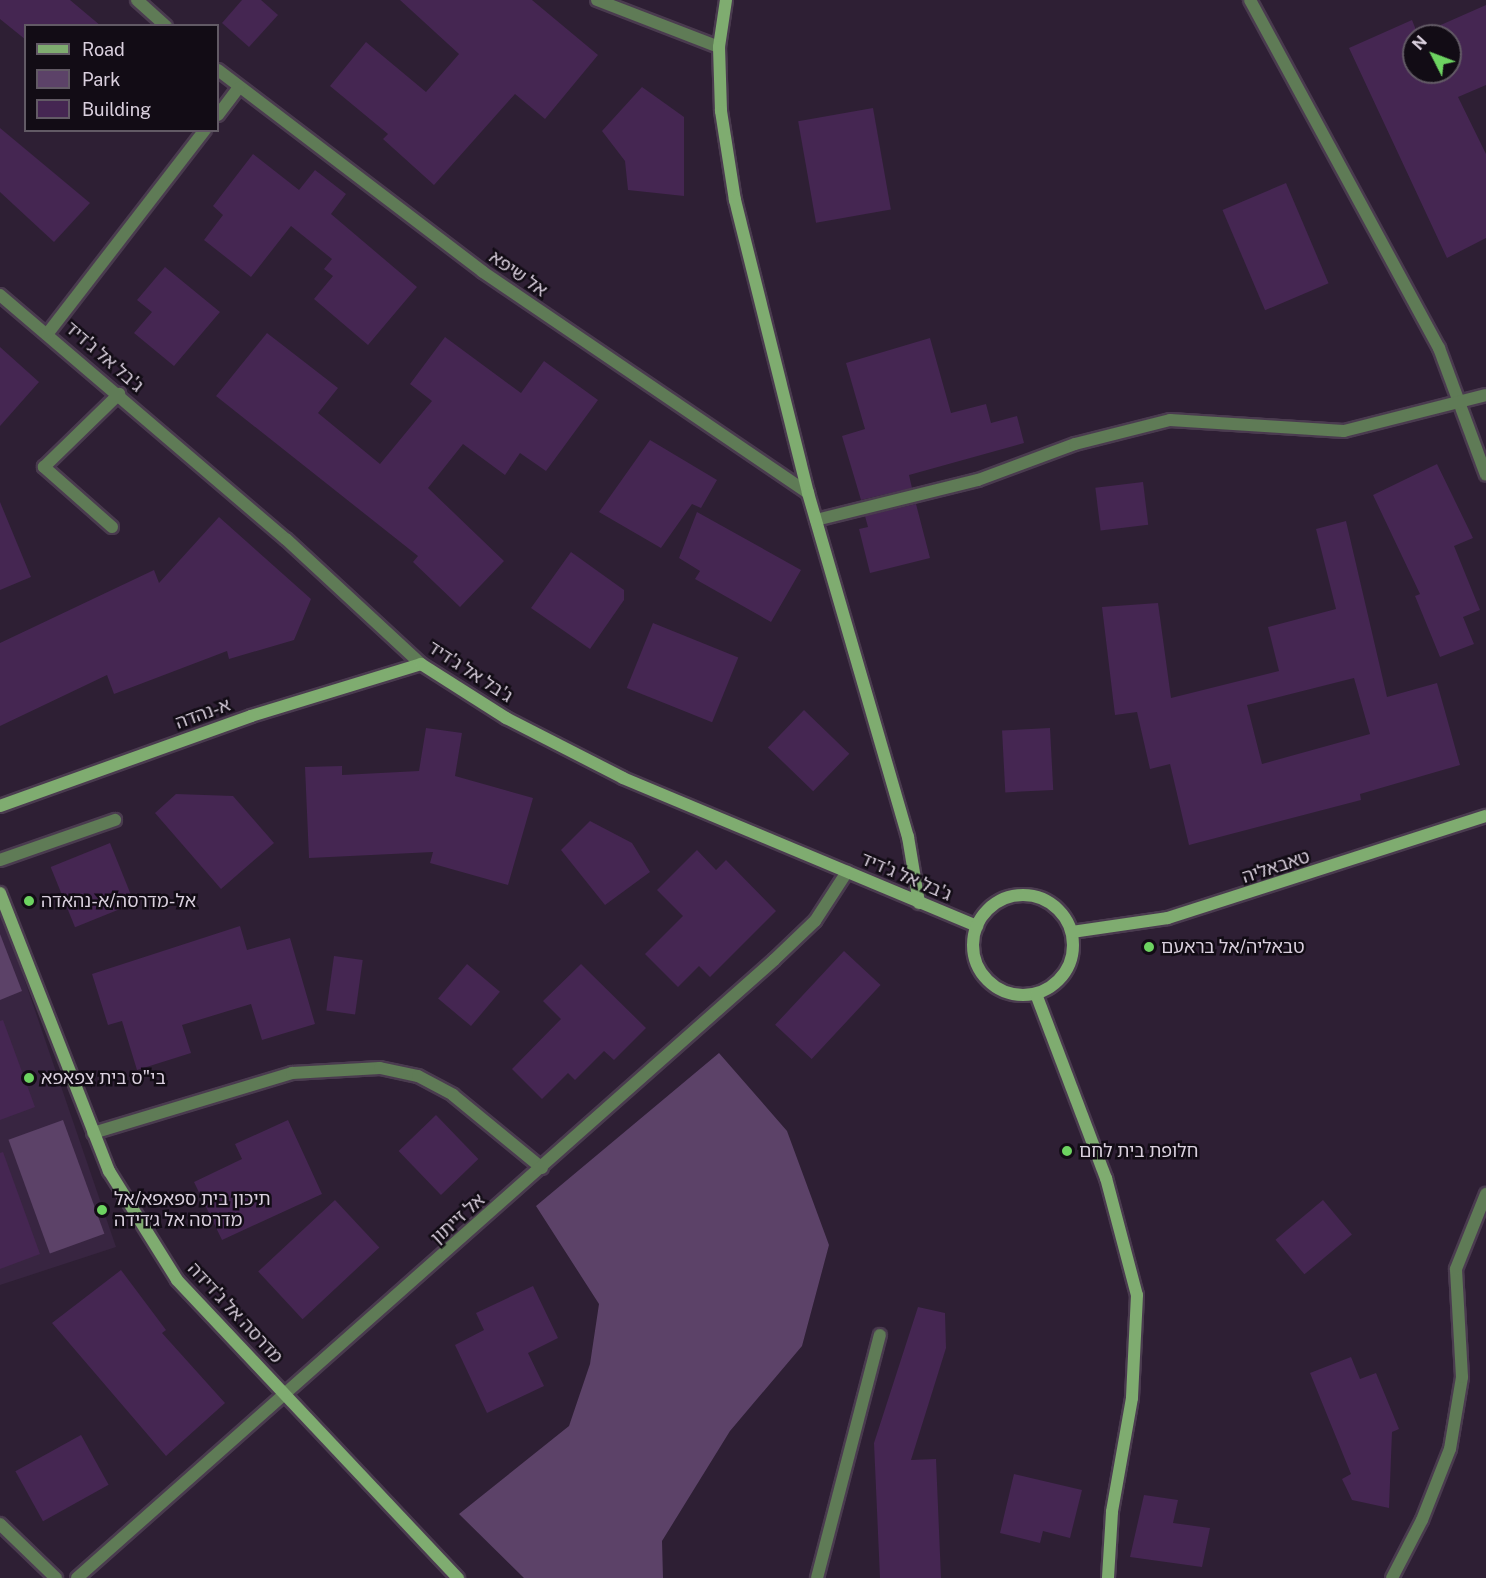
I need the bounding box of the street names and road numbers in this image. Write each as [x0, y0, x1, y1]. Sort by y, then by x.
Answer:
street label: אל שיפא [485, 246, 551, 302]
street label: ג'בל אל ג'דיד [61, 317, 147, 397]
street label: ג'בל אל ג'דיד [424, 637, 516, 707]
street label: א-נהדה [173, 694, 233, 734]
street label: טאבאליה [1239, 846, 1313, 888]
street label: ג'בל אל ג'דיד [857, 848, 955, 906]
street label: אל זייתון [427, 1189, 489, 1249]
street label: מדרסה אל ג'דידה [183, 1258, 287, 1368]

